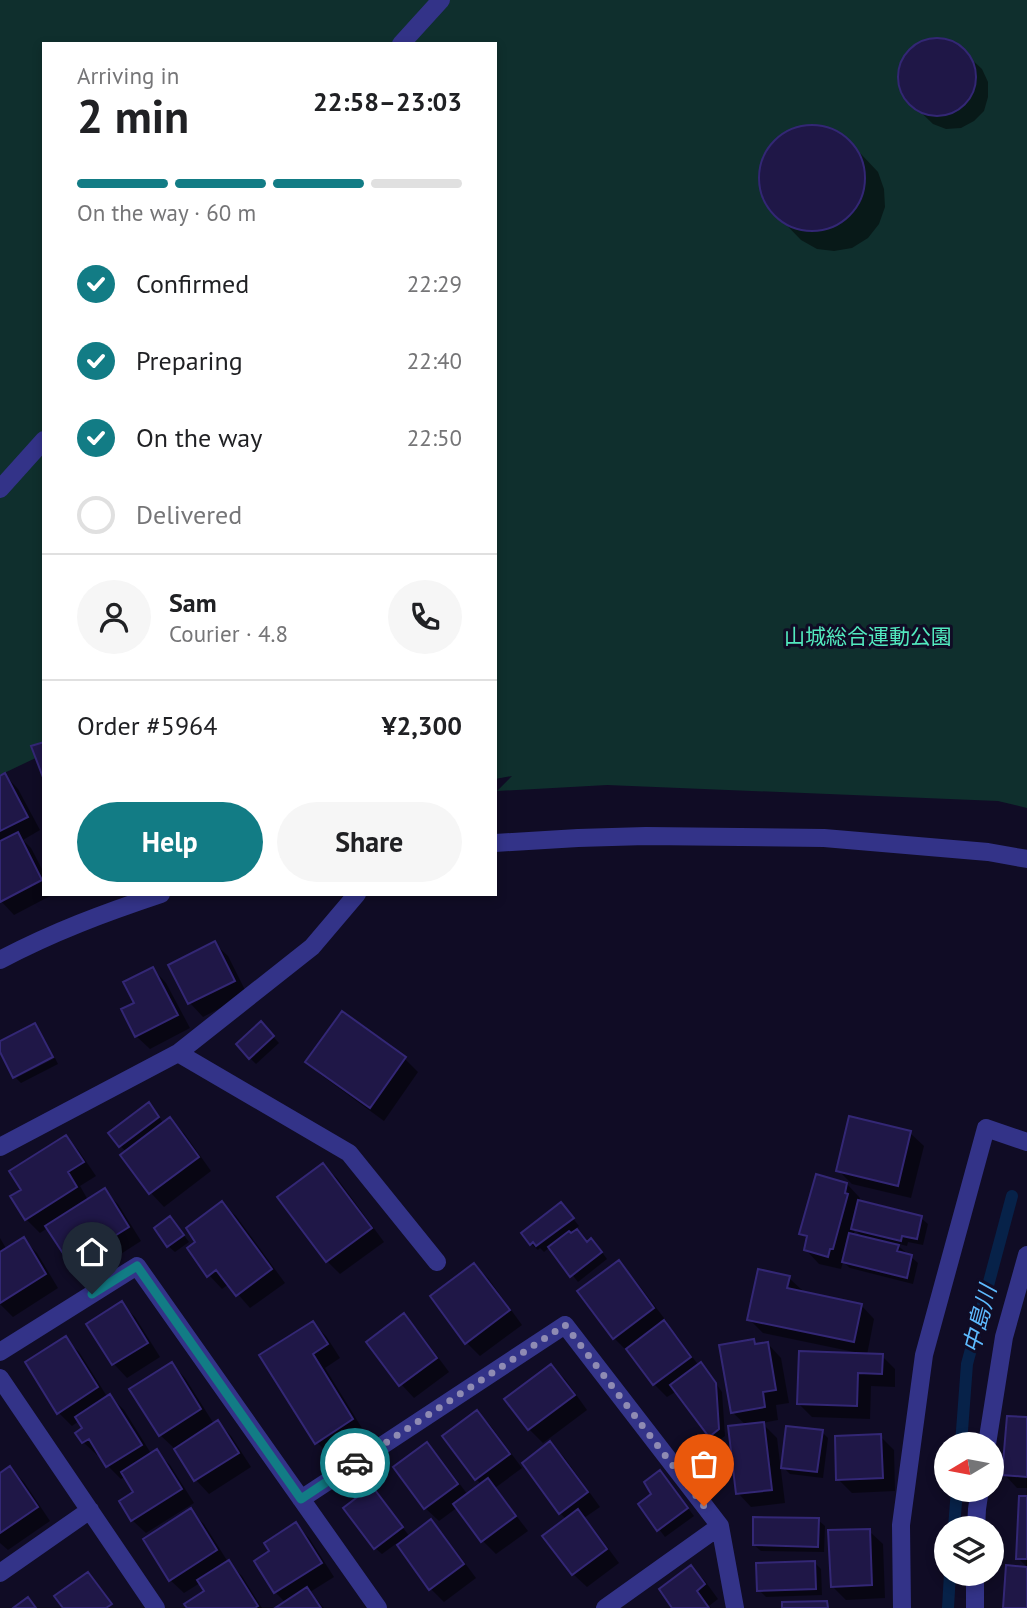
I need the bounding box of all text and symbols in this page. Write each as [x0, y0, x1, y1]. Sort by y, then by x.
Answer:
text: Arriving in [77, 61, 179, 90]
text: 22:58–23:03 [313, 85, 462, 118]
text: 2 min [77, 86, 189, 146]
text: On the way · 60 m [77, 198, 256, 227]
icon: check [77, 265, 115, 303]
text: Confirmed [136, 267, 249, 300]
text: 22:29 [407, 269, 462, 298]
icon: check [77, 342, 115, 380]
text: Preparing [136, 344, 243, 377]
text: 22:40 [407, 346, 462, 375]
icon: check [77, 419, 115, 457]
text: On the way [136, 421, 262, 454]
text: 22:50 [407, 423, 462, 452]
text: Delivered [136, 498, 242, 531]
button: person [77, 580, 151, 654]
button: phone [388, 580, 462, 654]
text: Sam [169, 586, 217, 619]
text: Courier · 4.8 [169, 619, 288, 648]
park label: 山城総合運動公園 [784, 623, 952, 650]
text: Order #5964 [77, 709, 217, 742]
text: ¥2,300 [382, 709, 462, 742]
button: Help [77, 802, 263, 882]
button: Share [277, 802, 462, 882]
pin [62, 1222, 122, 1294]
icon: home [73, 1233, 111, 1271]
water label: 中島川 [956, 1279, 1003, 1356]
courier [320, 1428, 390, 1498]
north arrow [934, 1432, 1004, 1502]
map controls [934, 1432, 1004, 1586]
pin [674, 1434, 734, 1506]
icon: car [336, 1444, 374, 1482]
icon: bag [685, 1445, 723, 1483]
button: layers [934, 1516, 1004, 1586]

